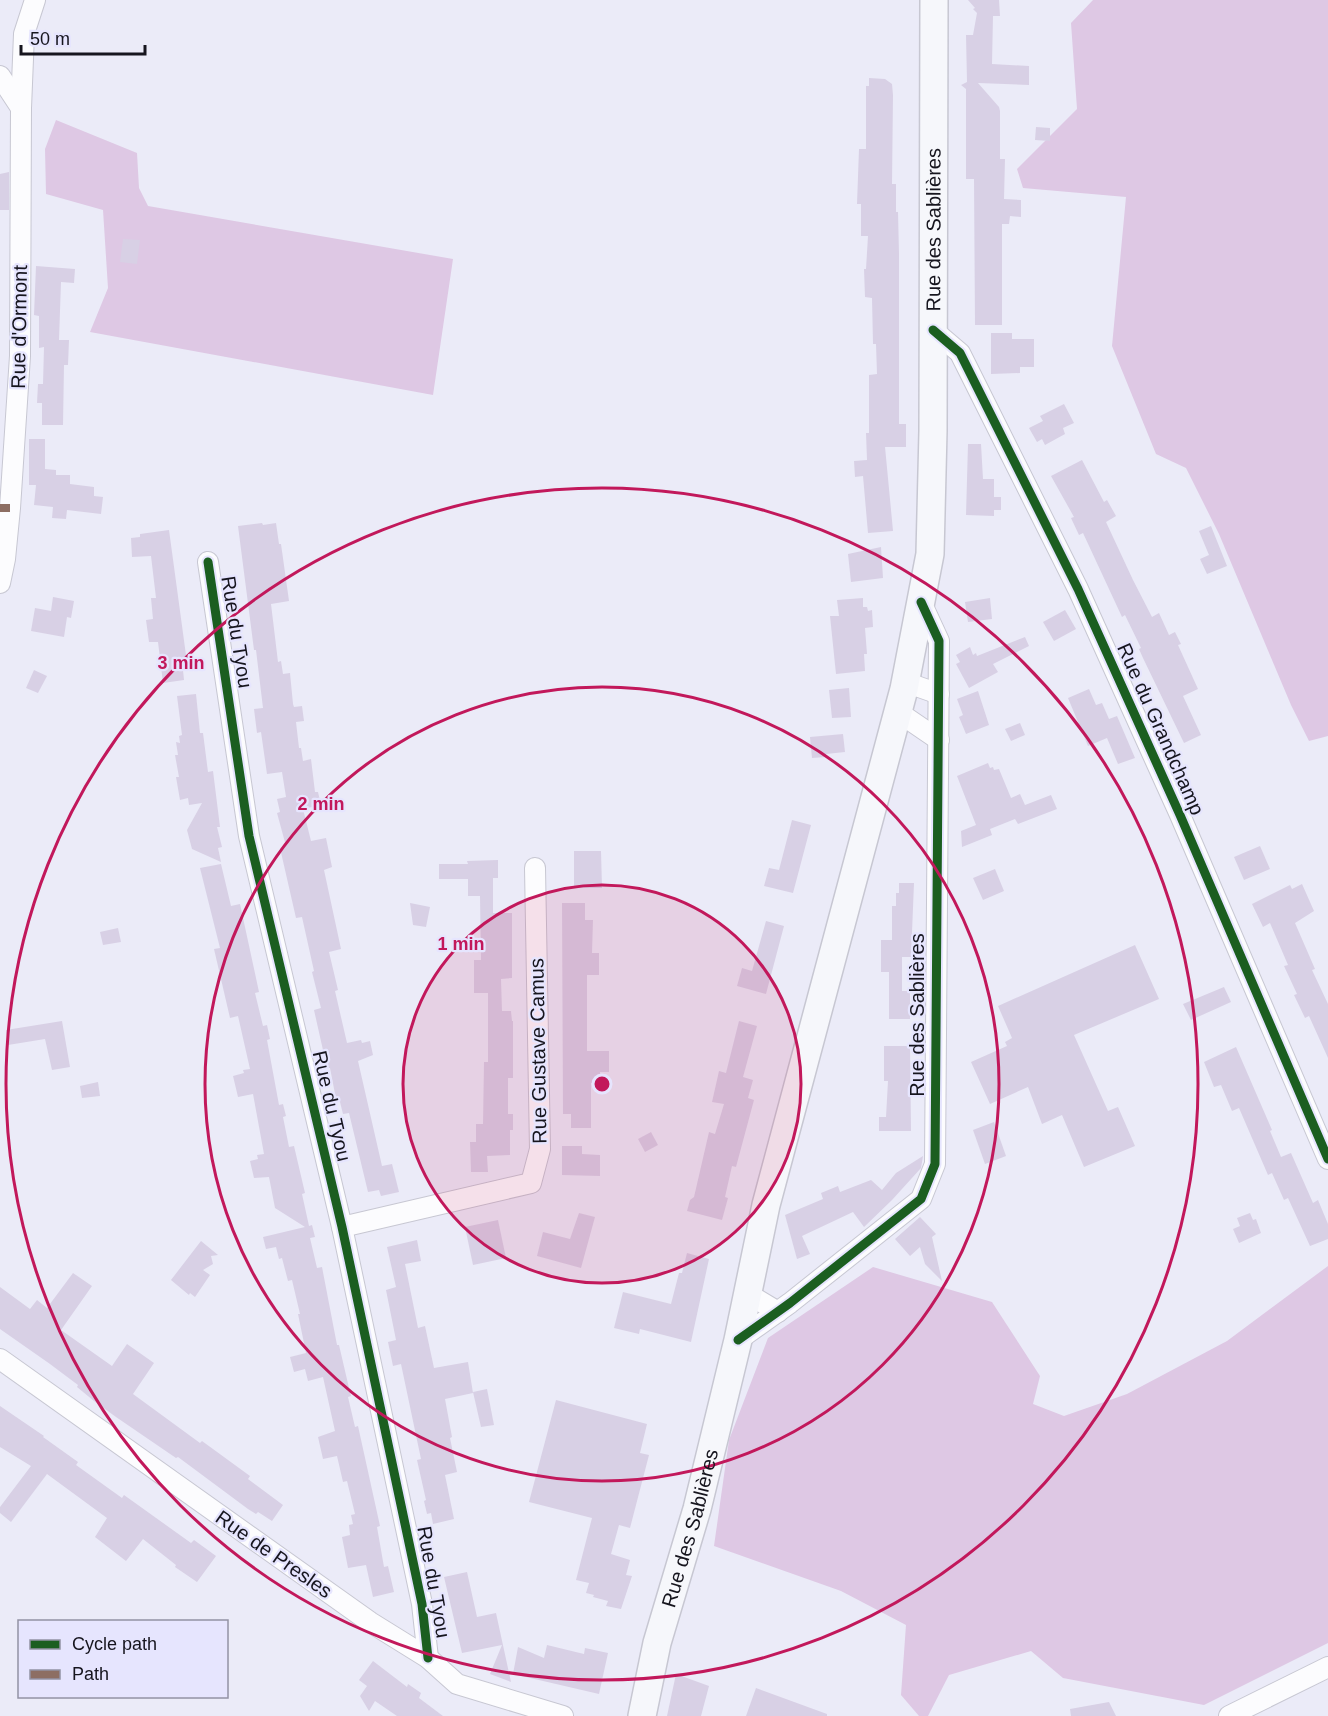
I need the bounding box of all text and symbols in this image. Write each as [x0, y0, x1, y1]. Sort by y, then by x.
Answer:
scale bar [21, 18, 146, 56]
text: 50 m [30, 29, 70, 49]
street label: Rue des Sablières [922, 148, 945, 312]
street label: Rue d'Ormont [7, 264, 31, 389]
street label: Rue du Tyou [217, 574, 257, 690]
street label: Rue du Grandchamp [1113, 640, 1209, 818]
text: 3 min [157, 653, 205, 673]
text: 2 min [297, 794, 345, 814]
street label: Rue des Sablières [906, 933, 928, 1097]
text: 1 min [437, 934, 485, 954]
street label: Rue Gustave Camus [525, 958, 551, 1144]
street label: Rue du Tyou [309, 1048, 355, 1164]
centre of rings [592, 1074, 612, 1094]
street label: Rue des Sablières [657, 1447, 722, 1610]
street label: Rue de Presles [212, 1506, 336, 1602]
street label: Rue du Tyou [413, 1524, 455, 1640]
legend [18, 1620, 228, 1698]
text: Cycle path [72, 1634, 157, 1654]
text: Path [72, 1664, 109, 1684]

